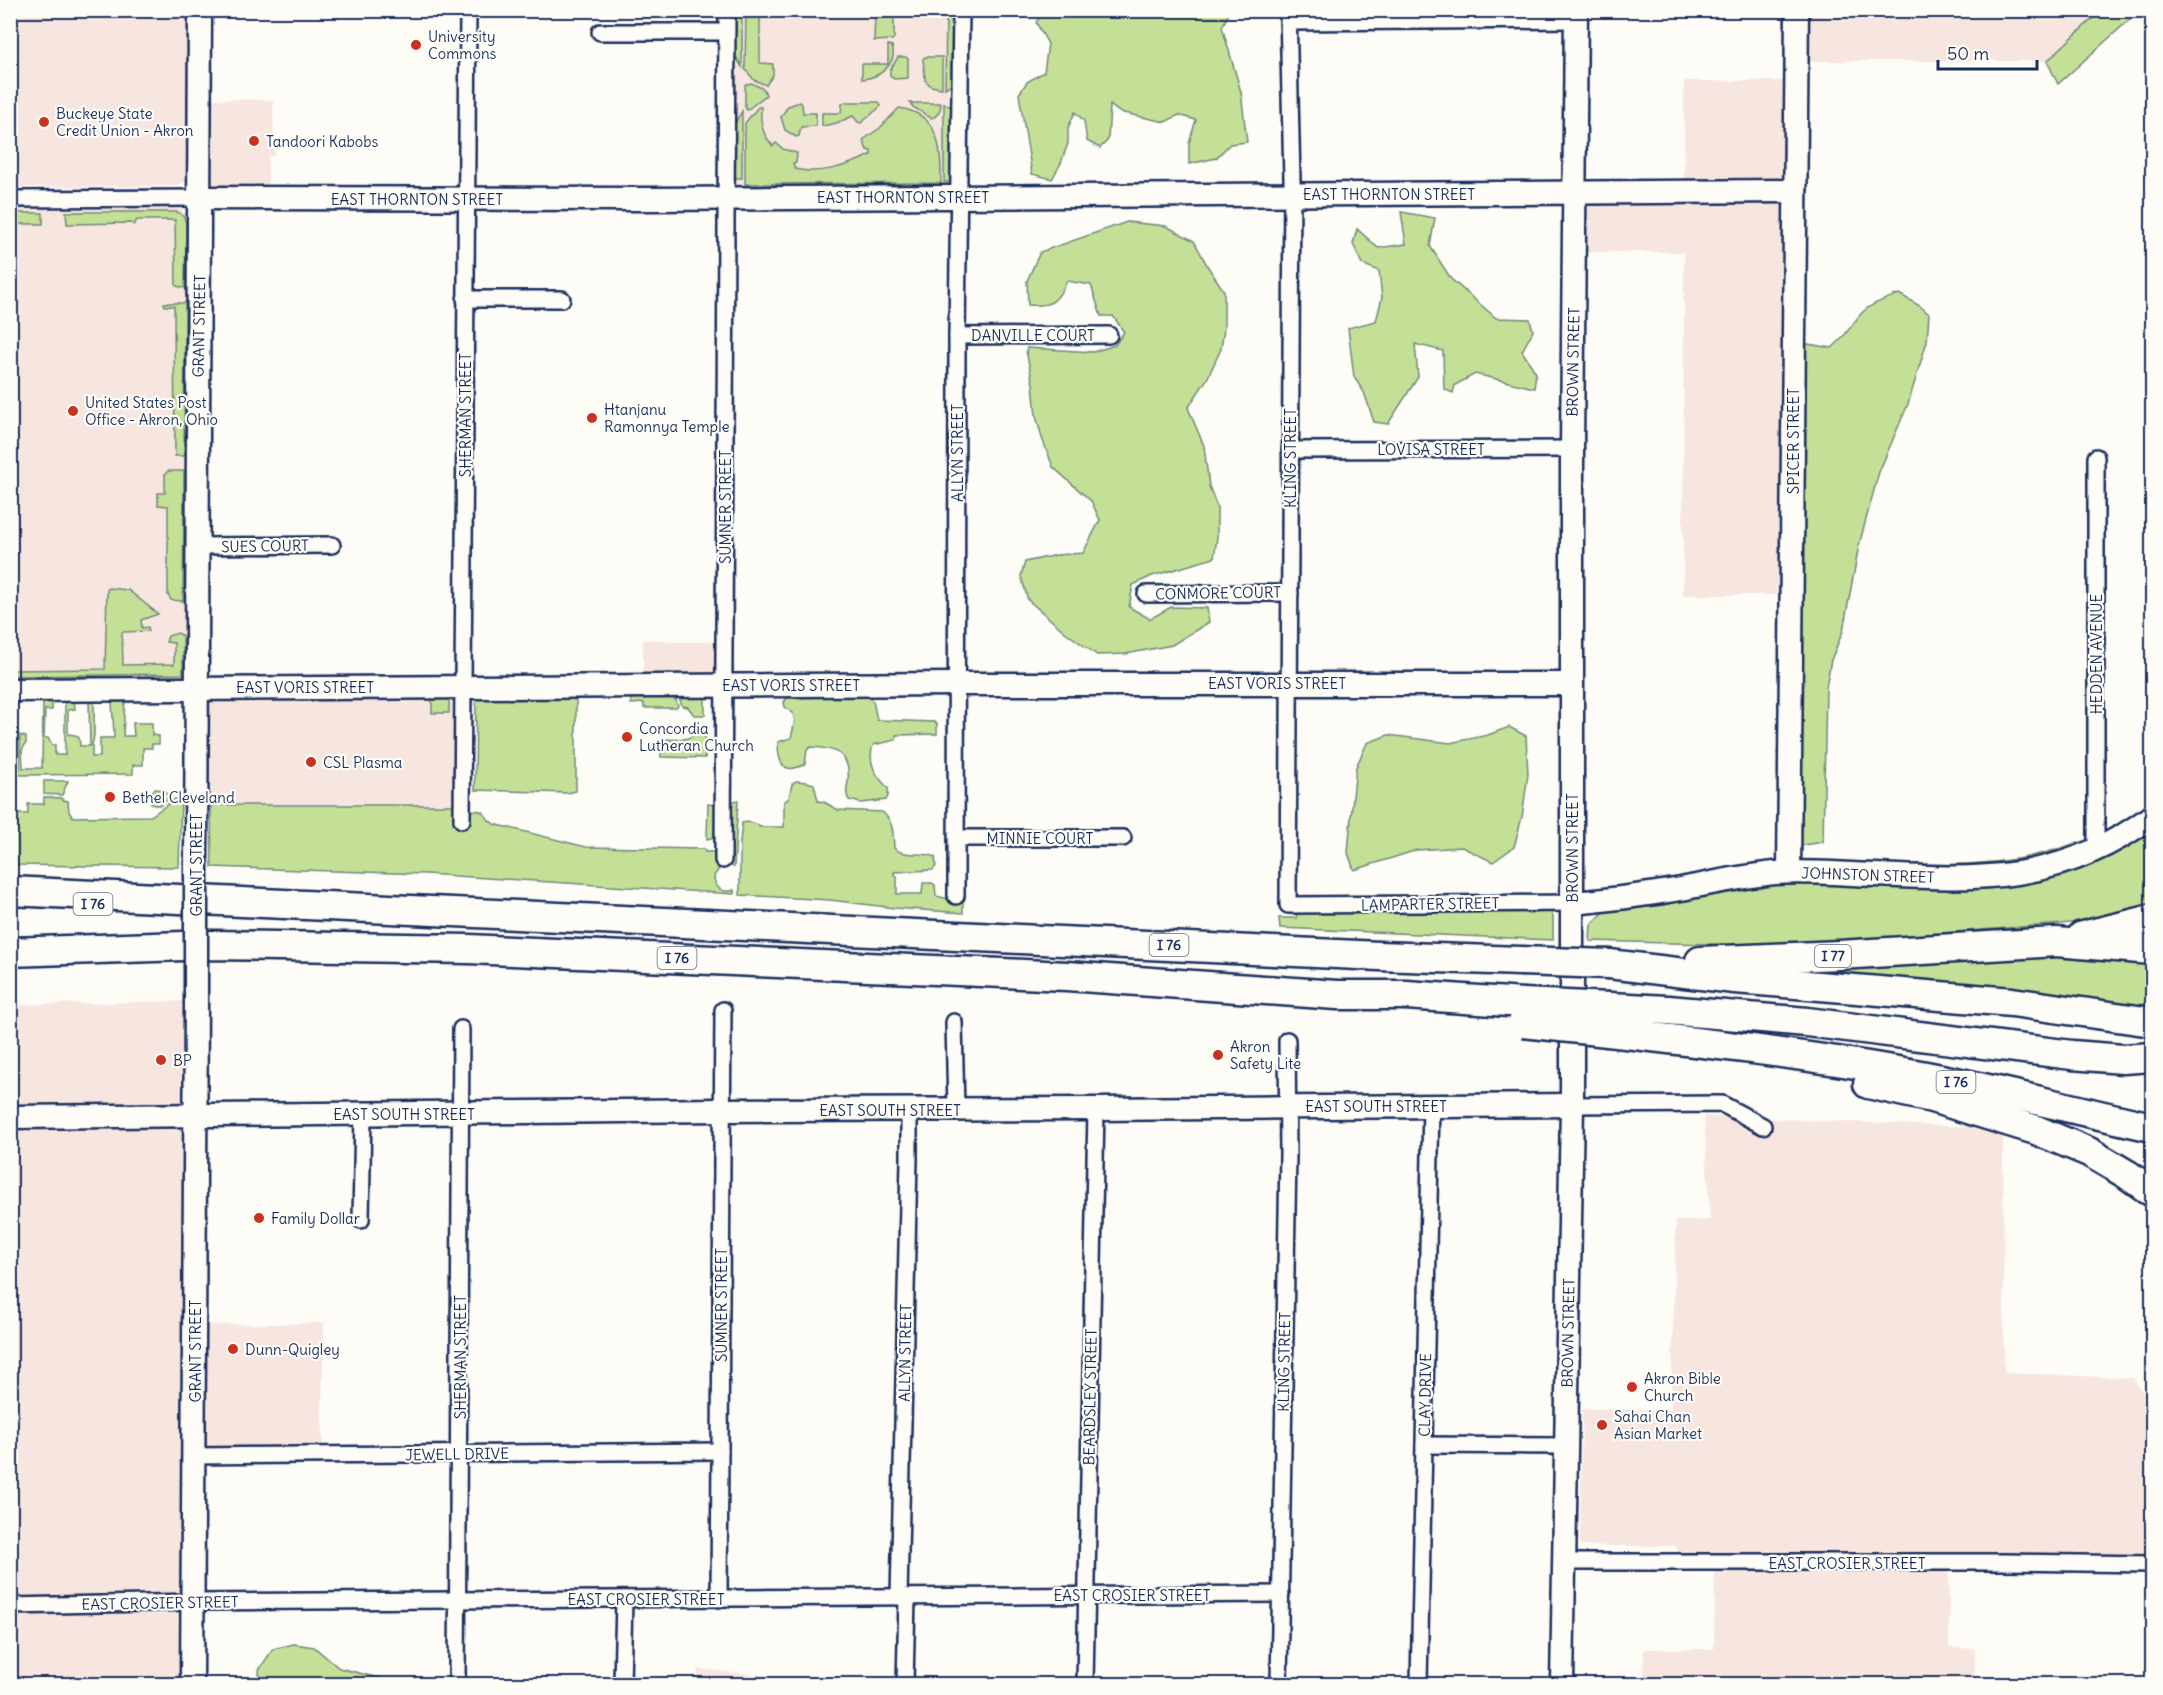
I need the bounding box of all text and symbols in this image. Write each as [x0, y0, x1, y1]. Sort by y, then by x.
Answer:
place label: University Commons [428, 27, 497, 63]
scale bar [1938, 33, 2037, 71]
marker: University Commons [409, 38, 423, 52]
text: 50 m [1947, 42, 1989, 65]
place label: Buckeye State Credit Union - Akron [56, 104, 194, 140]
marker: Buckeye State Credit Union - Akron [37, 115, 51, 129]
place label: Tandoori Kabobs [266, 132, 379, 151]
marker: Tandoori Kabobs [247, 134, 261, 148]
street label: EAST THORNTON STREET [1303, 185, 1475, 204]
street label: EAST THORNTON STREET [817, 188, 989, 207]
street label: EAST THORNTON STREET [331, 190, 503, 209]
street label: GRANT STREET [189, 274, 209, 378]
street label: BROWN STREET [1563, 307, 1583, 417]
street label: DANVILLE COURT [971, 326, 1095, 345]
street label: SHERMAN STREET [456, 353, 475, 477]
street label: SPICER STREET [1784, 388, 1803, 494]
place label: United States Post Office - Akron, Ohio [85, 393, 218, 429]
place label: Htanjanu Ramonnya Temple [604, 400, 730, 436]
marker: United States Post Office - Akron, Ohio [66, 404, 80, 418]
street label: ALLYN STREET [948, 404, 967, 502]
street label: KLING STREET [1281, 408, 1300, 508]
marker: Htanjanu Ramonnya Temple [585, 411, 599, 425]
street label: LOVISA STREET [1377, 440, 1485, 459]
street label: SUMNER STREET [716, 450, 735, 564]
street label: SUES COURT [221, 536, 309, 556]
street label: CONMORE COURT [1155, 582, 1281, 604]
street label: HEDDEN AVENUE [2087, 594, 2106, 714]
street label: EAST VORIS STREET [1208, 674, 1346, 693]
street label: EAST VORIS STREET [722, 676, 860, 695]
street label: EAST VORIS STREET [236, 678, 374, 697]
place label: Concordia Lutheran Church [639, 719, 754, 755]
marker: Concordia Lutheran Church [620, 730, 634, 744]
place label: CSL Plasma [323, 753, 403, 772]
marker: CSL Plasma [304, 755, 318, 769]
place label: Bethel Cleveland [122, 788, 235, 807]
marker: Bethel Cleveland [103, 790, 117, 804]
street label: BROWN STREET [1563, 793, 1582, 903]
street label: GRANT STREET [187, 813, 206, 916]
street label: MINNIE COURT [987, 829, 1094, 848]
street label: JOHNSTON STREET [1801, 863, 1935, 887]
road number: I 76 [74, 893, 112, 915]
street label: LAMPARTER STREET [1361, 893, 1499, 915]
road number: I 76 [1150, 934, 1188, 956]
road number: I 77 [1815, 945, 1851, 967]
road number: I 76 [658, 947, 696, 969]
place label: Akron Safety Lite [1230, 1037, 1301, 1073]
marker: Akron Safety Lite [1211, 1048, 1225, 1062]
place label: BP [173, 1051, 192, 1070]
marker: BP [154, 1053, 168, 1067]
road number: I 76 [1936, 1071, 1976, 1093]
street label: EAST SOUTH STREET [1305, 1097, 1447, 1116]
street label: EAST SOUTH STREET [819, 1101, 961, 1120]
street label: EAST SOUTH STREET [333, 1105, 475, 1124]
place label: Family Dollar [271, 1209, 360, 1228]
marker: Family Dollar [252, 1211, 266, 1225]
street label: SUMNER STREET [712, 1248, 731, 1362]
street label: BROWN STREET [1558, 1278, 1578, 1388]
street label: SHERMAN STREET [451, 1295, 470, 1419]
street label: GRANT STREET [186, 1299, 205, 1402]
street label: ALLYN STREET [895, 1304, 915, 1402]
street label: KLING STREET [1274, 1312, 1294, 1412]
street label: BEARDSLEY STREET [1079, 1328, 1101, 1466]
place label: Dunn-Quigley [245, 1340, 340, 1359]
marker: Dunn-Quigley [226, 1342, 240, 1356]
street label: CLAY DRIVE [1415, 1353, 1435, 1437]
place label: Akron Bible Church [1644, 1369, 1721, 1405]
marker: Akron Bible Church [1625, 1380, 1639, 1394]
place label: Sahai Chan Asian Market [1614, 1407, 1702, 1443]
marker: Sahai Chan Asian Market [1595, 1418, 1609, 1432]
street label: JEWELL DRIVE [405, 1444, 509, 1464]
street label: EAST CROSIER STREET [1768, 1554, 1926, 1573]
street label: EAST CROSIER STREET [1053, 1586, 1211, 1605]
street label: EAST CROSIER STREET [567, 1590, 725, 1609]
street label: EAST CROSIER STREET [81, 1592, 239, 1614]

